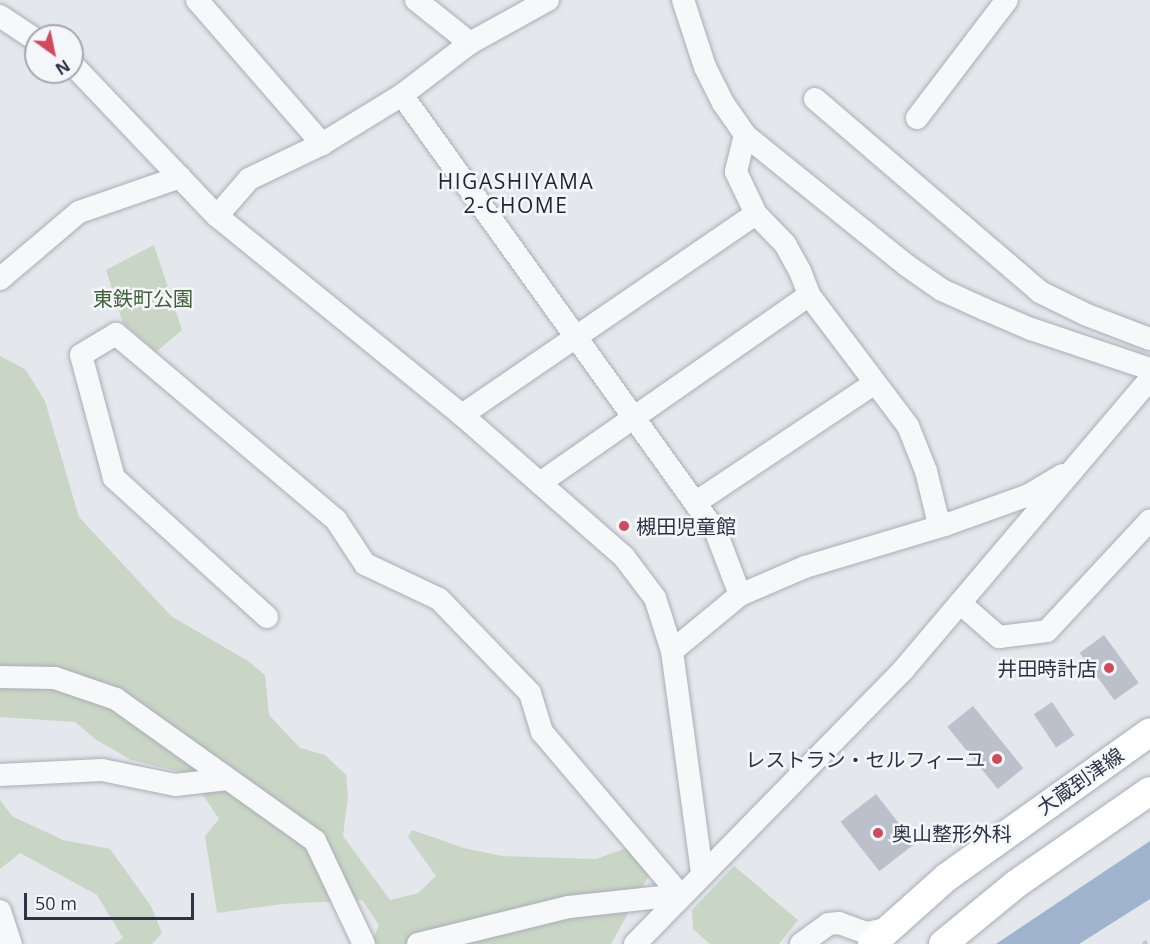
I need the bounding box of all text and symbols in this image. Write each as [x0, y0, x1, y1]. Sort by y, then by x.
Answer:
north arrow [24, 24, 84, 84]
text: N [51, 55, 74, 80]
district label: HIGASHIYAMA 2-CHOME [438, 168, 594, 218]
park label: 東鉄町公園 [93, 286, 193, 310]
place label: 槻田児童館 [636, 514, 736, 538]
marker: 槻田児童館 [617, 519, 631, 533]
place label: 井田時計店 [997, 656, 1097, 680]
marker: 井田時計店 [1102, 661, 1116, 675]
street label: 大蔵到津線 [1032, 742, 1128, 820]
place label: レストラン・セルフィーユ [745, 747, 985, 771]
marker: レストラン・セルフィーユ [990, 752, 1004, 766]
place label: 奥山整形外科 [892, 821, 1012, 845]
marker: 奥山整形外科 [869, 824, 887, 842]
scale bar [27, 881, 196, 919]
text: 50 m [35, 891, 77, 915]

